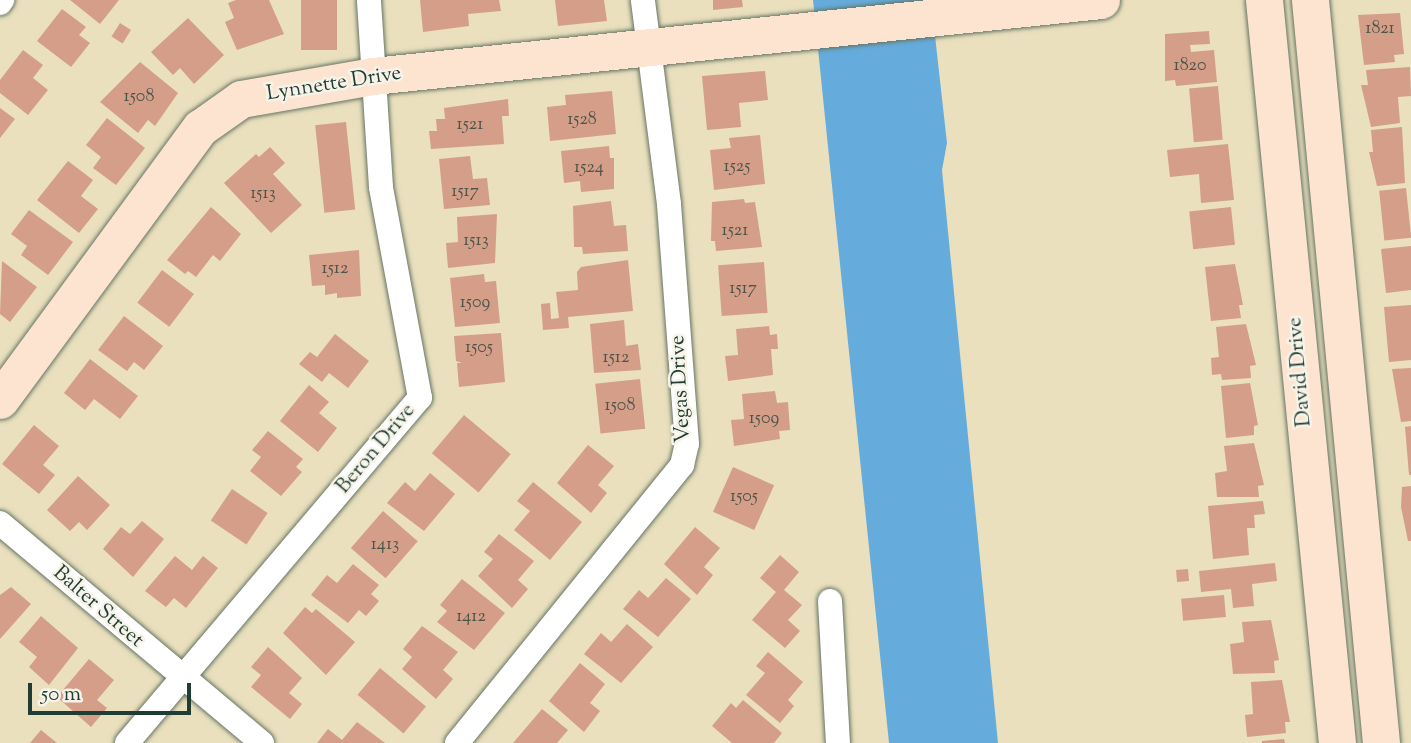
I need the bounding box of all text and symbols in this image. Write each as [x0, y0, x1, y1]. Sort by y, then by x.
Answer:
house number: 1821 [1365, 18, 1395, 40]
house number: 1820 [1174, 55, 1206, 77]
street label: Lynnette Drive [265, 61, 403, 107]
house number: 1508 [124, 86, 154, 108]
house number: 1528 [567, 109, 597, 131]
house number: 1521 [457, 114, 483, 136]
house number: 1525 [724, 156, 750, 178]
house number: 1524 [574, 157, 604, 179]
house number: 1517 [451, 181, 479, 203]
house number: 1513 [250, 183, 276, 205]
house number: 1521 [722, 220, 748, 242]
house number: 1513 [463, 230, 489, 252]
house number: 1512 [322, 258, 348, 280]
house number: 1517 [729, 278, 757, 300]
house number: 1509 [460, 292, 490, 314]
street label: David Drive [1283, 316, 1317, 428]
street label: Vegas Drive [666, 334, 696, 444]
house number: 1505 [465, 337, 493, 359]
house number: 1512 [603, 347, 629, 369]
house number: 1508 [605, 395, 635, 417]
street label: Beron Drive [331, 399, 421, 499]
house number: 1509 [749, 408, 779, 430]
house number: 1505 [730, 486, 758, 508]
house number: 1413 [371, 534, 399, 556]
street label: Balter Street [47, 561, 149, 653]
house number: 1412 [456, 606, 486, 628]
scale bar [32, 670, 194, 714]
text: 50 m [41, 680, 81, 710]

